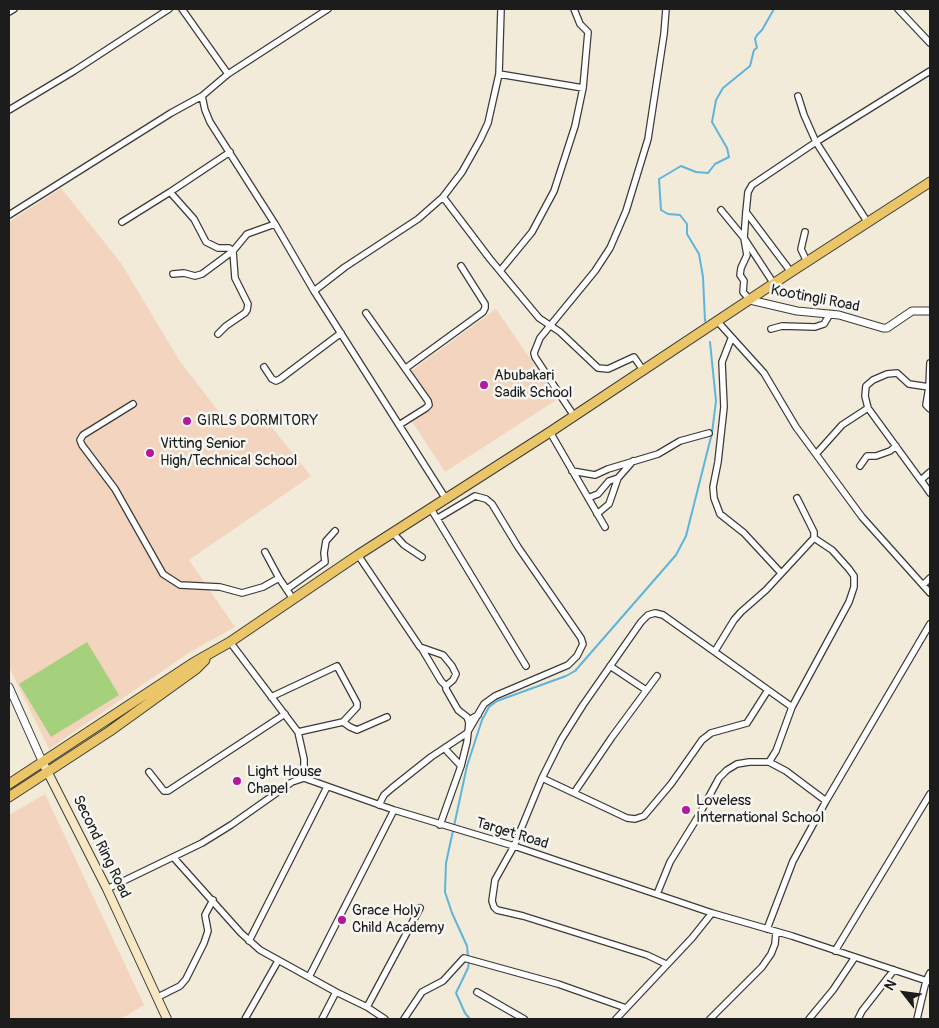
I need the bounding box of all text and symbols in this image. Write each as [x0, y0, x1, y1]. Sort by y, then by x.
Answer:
street label: Kootingli Road [769, 282, 861, 316]
place label: Abubakari Sadik School [494, 367, 572, 402]
marker: Abubakari Sadik School [478, 379, 490, 391]
place label: GIRLS DORMITORY [197, 412, 318, 430]
marker: GIRLS DORMITORY [181, 415, 193, 427]
place label: Vitting Senior High/Technical School [160, 435, 297, 470]
marker: Vitting Senior High/Technical School [144, 447, 156, 459]
place label: Light House Chapel [247, 763, 321, 798]
marker: Light House Chapel [231, 775, 243, 787]
place label: Loveless International School [696, 792, 824, 827]
street label: Second Ring Road [68, 793, 134, 901]
marker: Loveless International School [680, 804, 692, 816]
street label: Target Road [473, 814, 551, 854]
place label: Grace Holy Child Academy [352, 902, 444, 937]
marker: Grace Holy Child Academy [336, 914, 348, 926]
north arrow [879, 968, 929, 1018]
text: N [881, 977, 900, 994]

